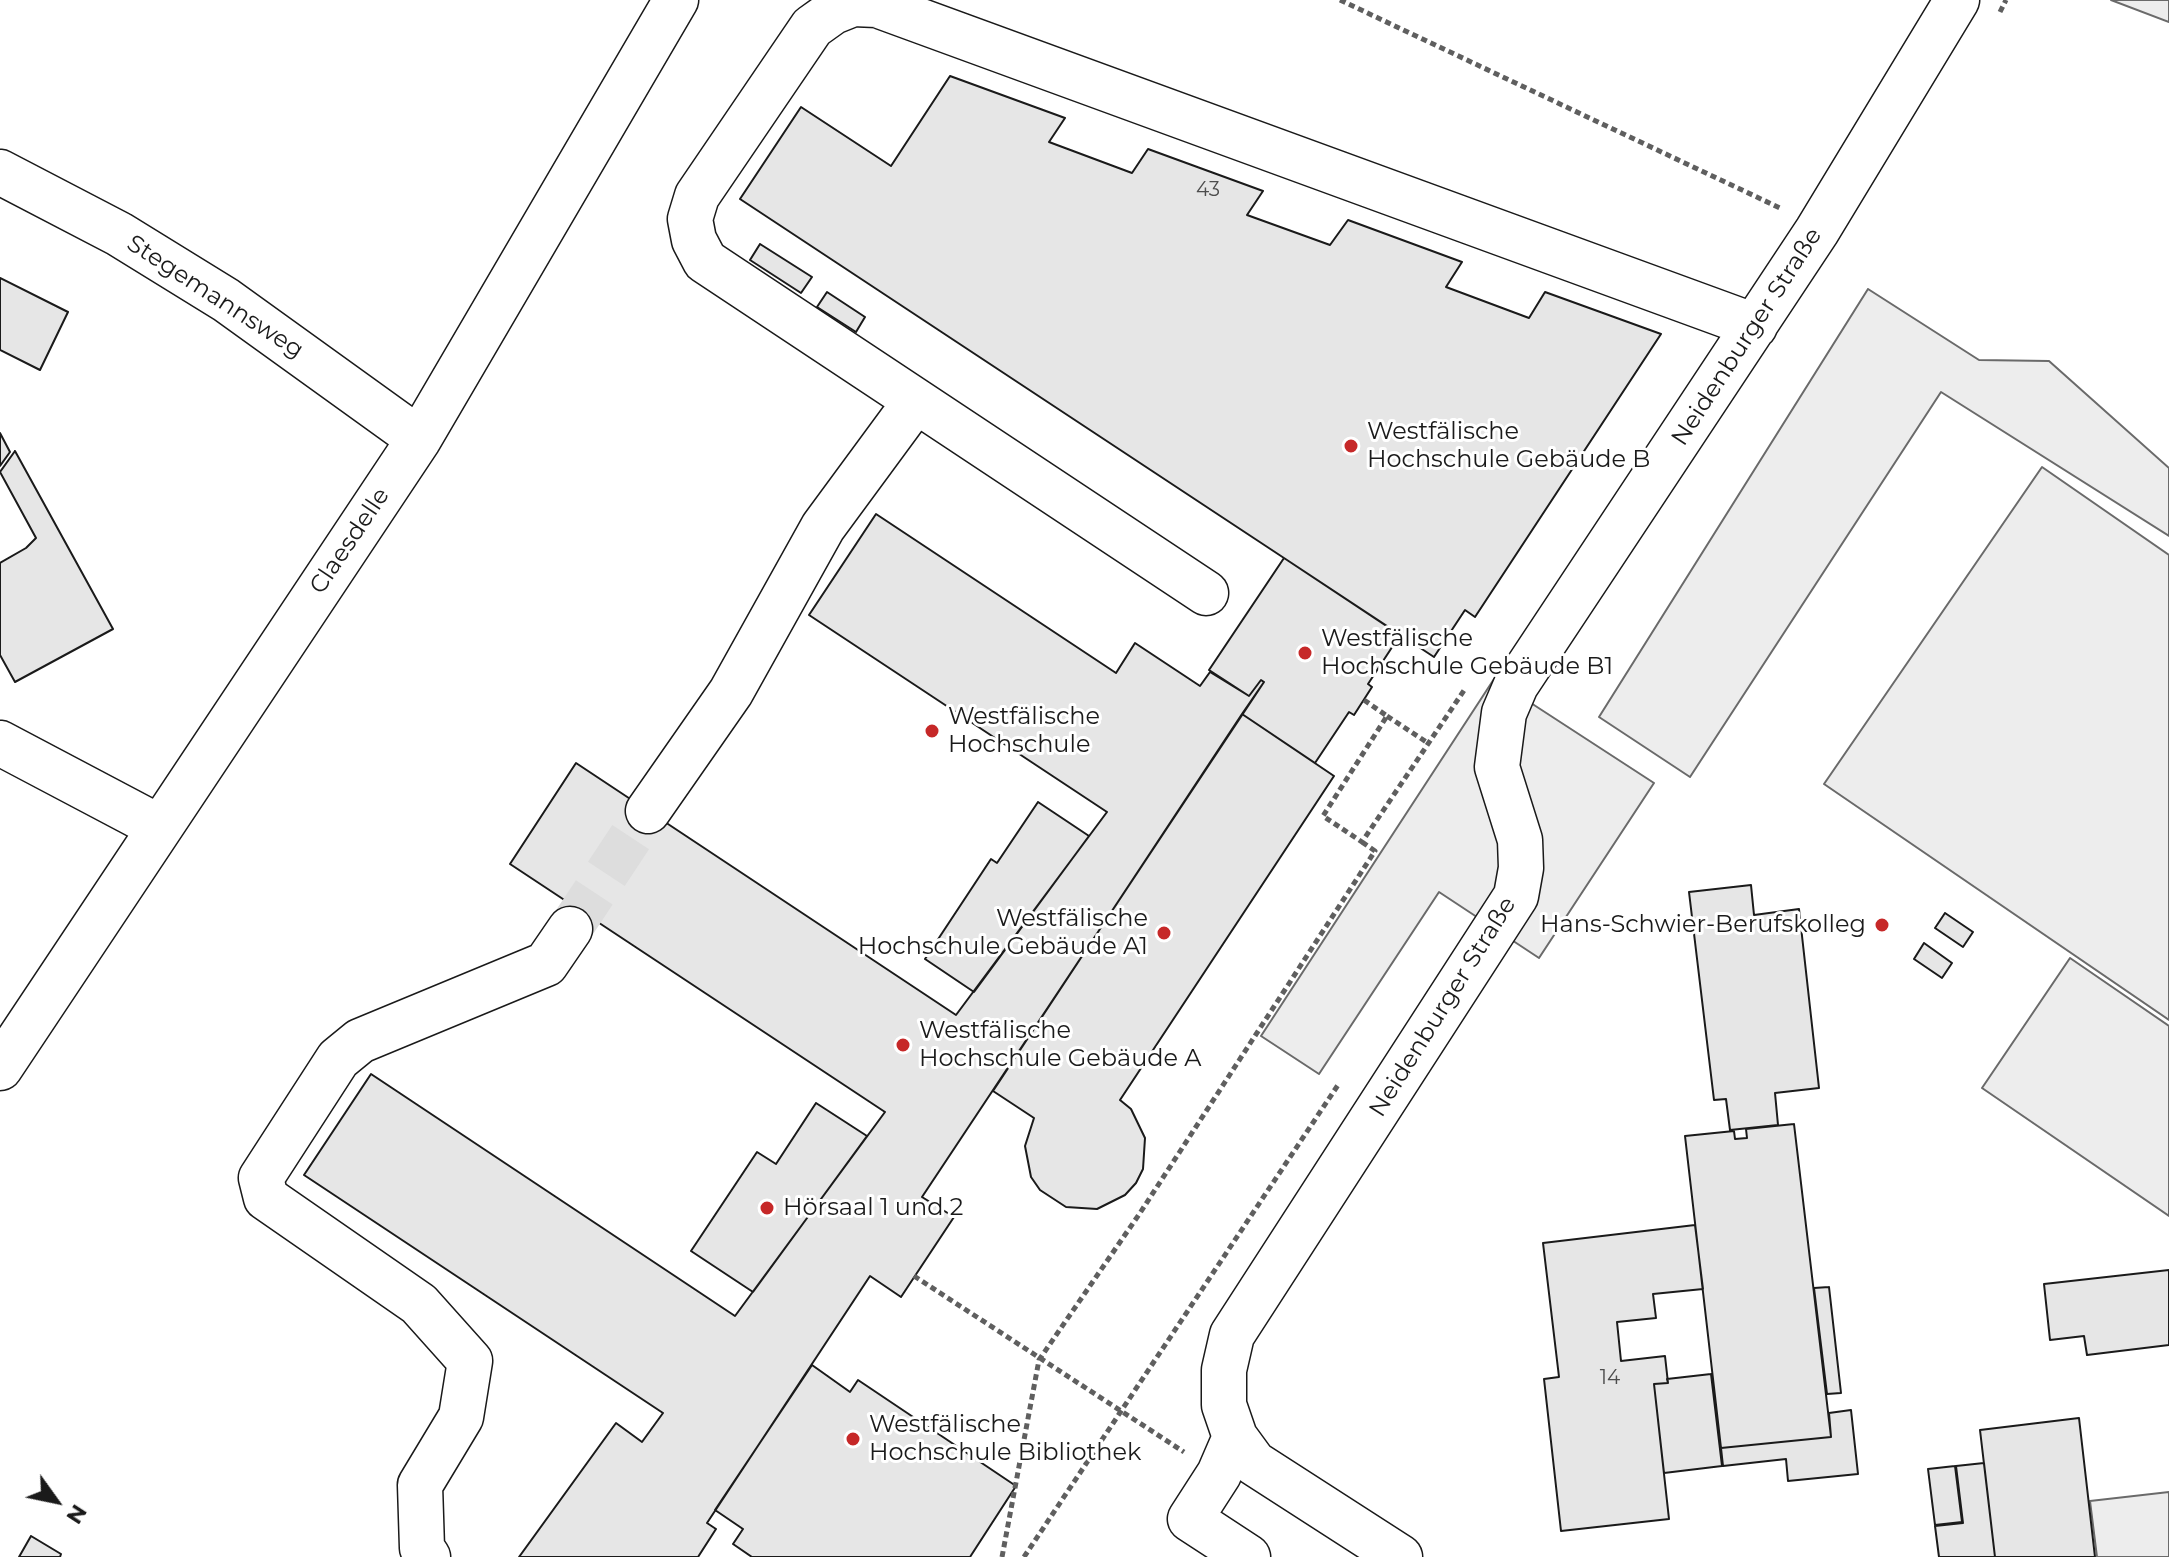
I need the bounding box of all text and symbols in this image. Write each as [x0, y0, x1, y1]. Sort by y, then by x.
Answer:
house number: 43 [1196, 178, 1220, 202]
street label: Neidenburger Straße [1666, 223, 1828, 451]
street label: Stegemannsweg [121, 229, 309, 365]
place label: Westfälische Hochschule Gebäude B [1367, 418, 1650, 474]
marker: Westfälische Hochschule Gebäude B [1342, 437, 1360, 455]
street label: Claesdelle [304, 482, 396, 600]
place label: Westfälische Hochschule Gebäude B1 [1321, 625, 1613, 681]
marker: Westfälische Hochschule Gebäude B1 [1296, 644, 1314, 662]
place label: Westfälische Hochschule [948, 703, 1100, 759]
marker: Westfälische Hochschule [923, 722, 941, 740]
street label: Neidenburger Straße [1364, 892, 1522, 1122]
place label: Westfälische Hochschule Gebäude A1 [858, 905, 1148, 961]
place label: Hans-Schwier-Berufskolleg [1540, 911, 1866, 939]
marker: Hans-Schwier-Berufskolleg [1873, 916, 1891, 934]
marker: Westfälische Hochschule Gebäude A1 [1155, 924, 1173, 942]
place label: Westfälische Hochschule Gebäude A [919, 1017, 1202, 1073]
marker: Westfälische Hochschule Gebäude A [894, 1036, 912, 1054]
place label: Hörsaal 1 und 2 [783, 1194, 963, 1222]
marker: Hörsaal 1 und 2 [758, 1199, 776, 1217]
house number: 14 [1600, 1366, 1620, 1390]
place label: Westfälische Hochschule Bibliothek [869, 1411, 1141, 1467]
marker: Westfälische Hochschule Bibliothek [844, 1430, 862, 1448]
north arrow [16, 1461, 96, 1541]
text: N [60, 1500, 93, 1529]

